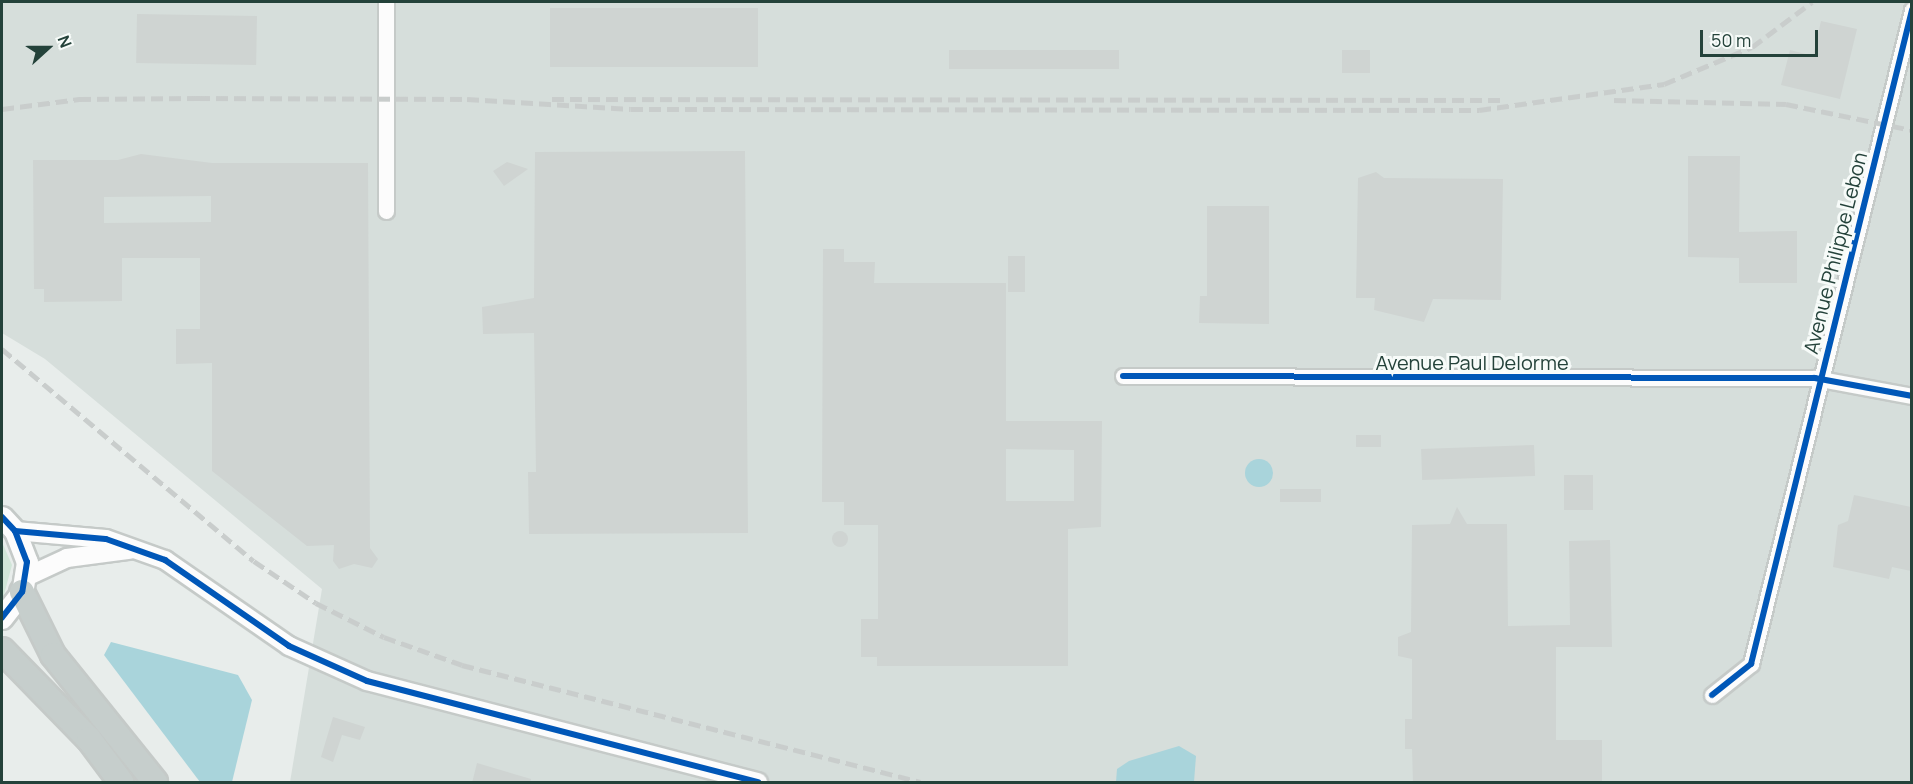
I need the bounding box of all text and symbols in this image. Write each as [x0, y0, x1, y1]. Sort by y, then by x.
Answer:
north arrow [18, 18, 78, 78]
scale bar [1703, 18, 1822, 56]
text: 50 m [1711, 28, 1751, 52]
text: N [52, 32, 77, 51]
street label: Avenue Philippe Lebon [1798, 150, 1872, 356]
street label: Avenue Paul Delorme [1375, 350, 1569, 374]

